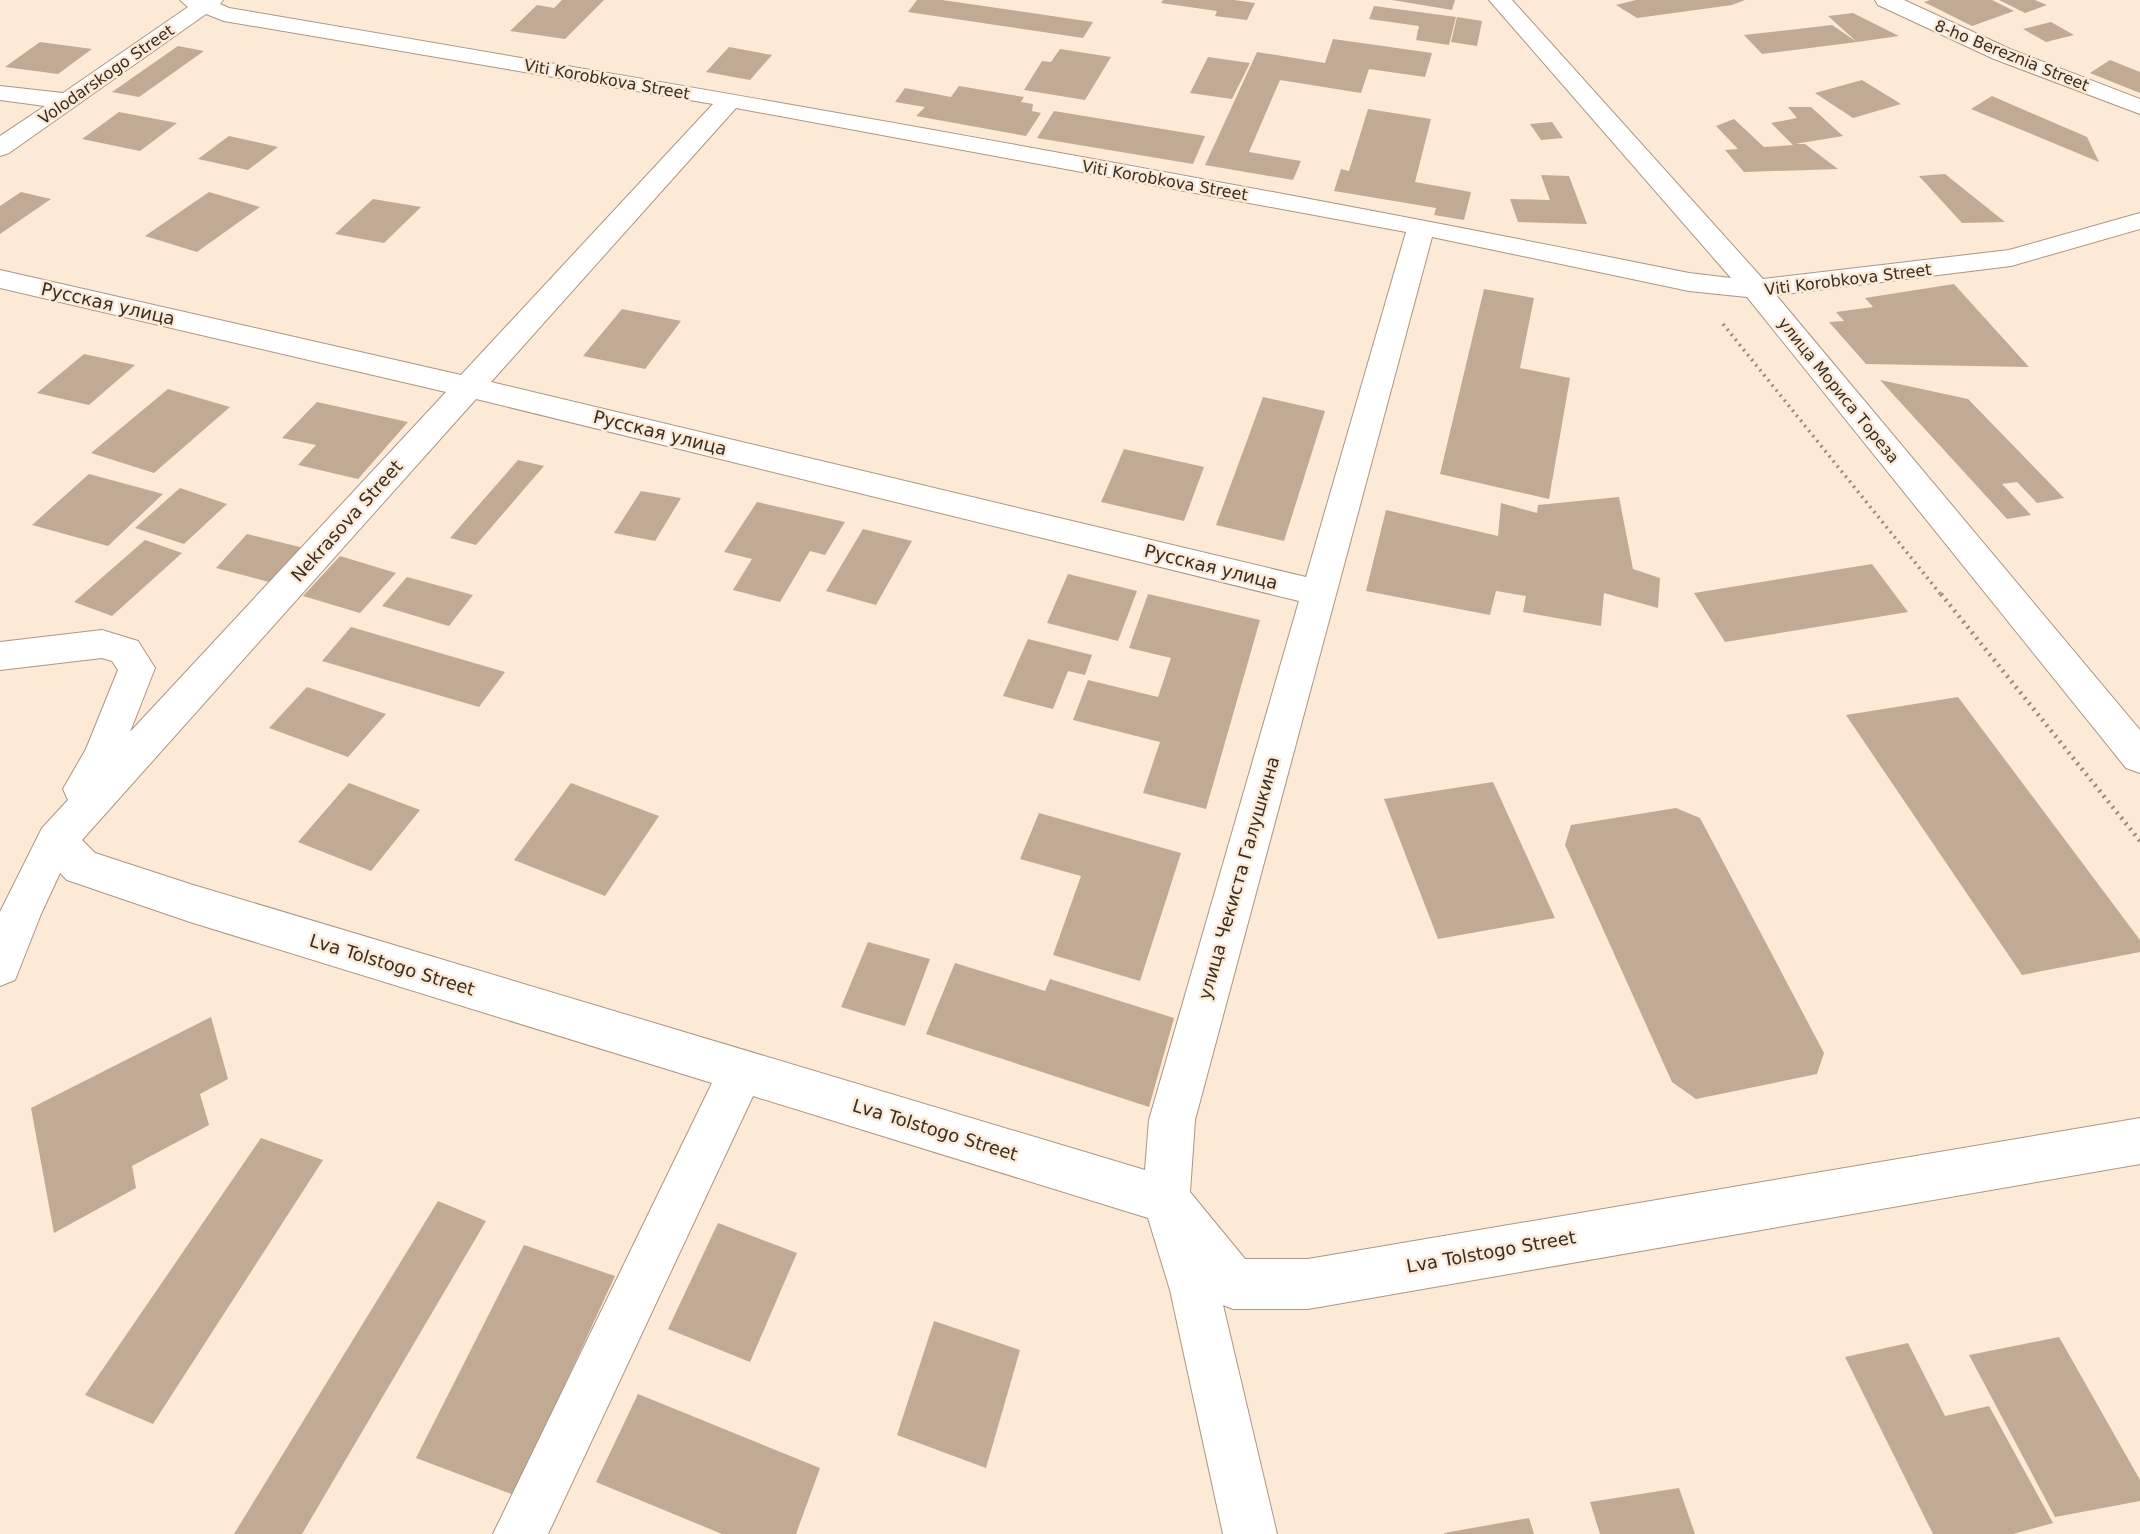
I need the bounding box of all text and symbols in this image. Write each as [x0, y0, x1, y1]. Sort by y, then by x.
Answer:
street label: 8-ho Bereznia Street [1932, 16, 2092, 95]
street label: Volodarskogo Street [35, 21, 178, 128]
street label: Viti Korobkova Street [523, 56, 691, 103]
street label: Viti Korobkova Street [1081, 157, 1249, 204]
street label: Viti Korobkova Street [1764, 260, 1933, 299]
street label: Русская улица [39, 278, 177, 329]
street label: улица Мориса Тореза [1774, 314, 1903, 467]
street label: Русская улица [591, 406, 729, 459]
street label: Nekrasova Street [287, 456, 407, 586]
street label: Русская улица [1142, 540, 1280, 593]
street label: улица Чекиста Галушкина [1194, 754, 1283, 1002]
street label: Lva Tolstogo Street [307, 929, 477, 1000]
street label: Lva Tolstogo Street [850, 1094, 1020, 1165]
street label: Lva Tolstogo Street [1405, 1226, 1577, 1277]

